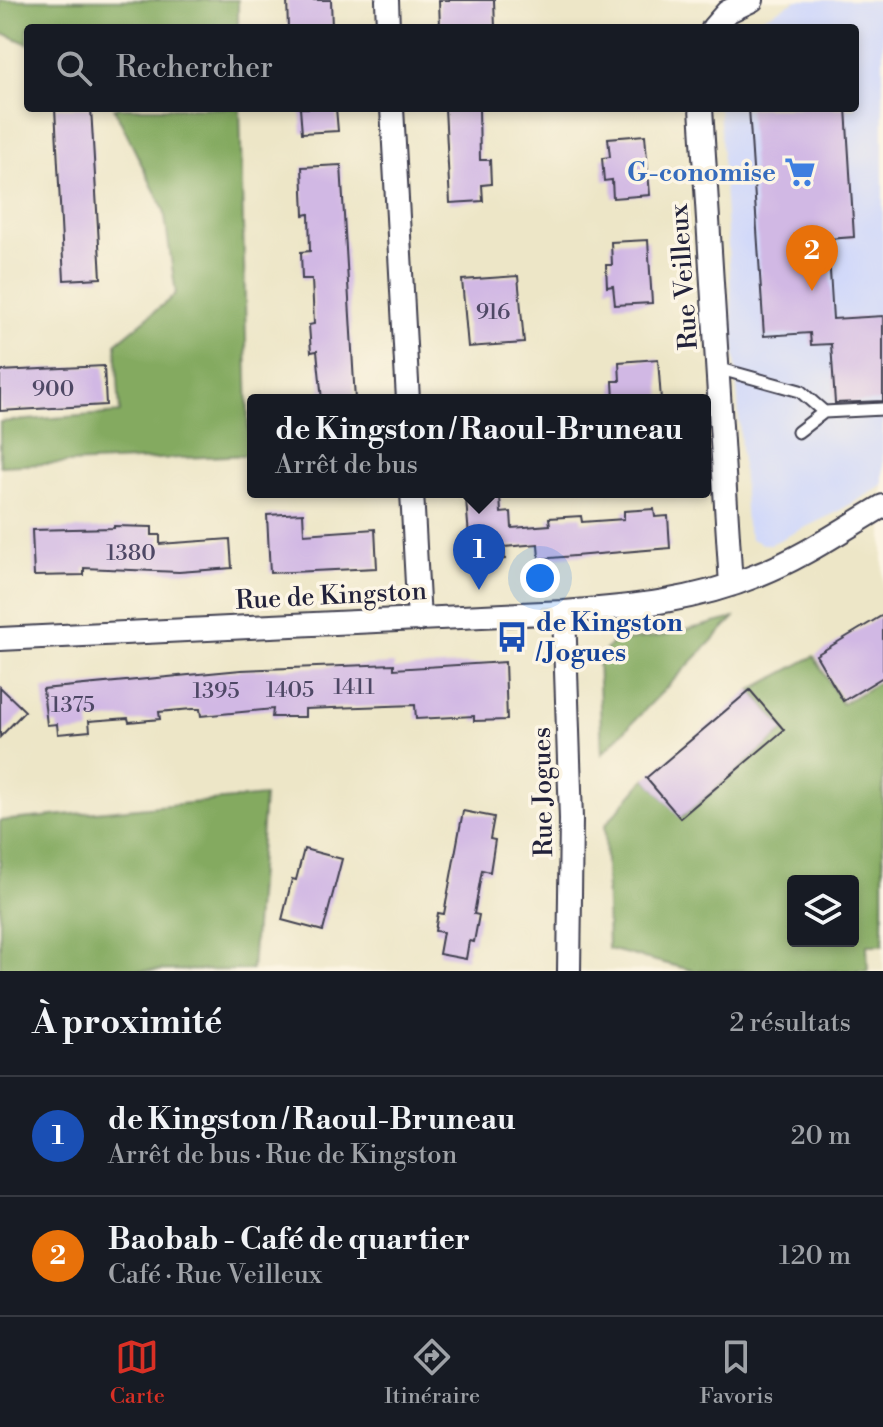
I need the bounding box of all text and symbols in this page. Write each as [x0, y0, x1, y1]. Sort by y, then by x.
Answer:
search box [24, 24, 859, 112]
icon: search [52, 46, 96, 90]
text: Rechercher [116, 49, 273, 87]
supermarket icon: G-conomise [783, 155, 817, 189]
place label: G-conomise [627, 157, 776, 189]
street label: Rue Veilleux [663, 202, 705, 351]
pin: 2 [786, 225, 838, 291]
house number: 916 [476, 299, 510, 326]
house number: 900 [32, 376, 74, 403]
popup [247, 394, 711, 498]
text: de Kingston / Raoul-Bruneau [275, 411, 683, 449]
text: Arrêt de bus [275, 449, 418, 481]
pin: 1 [453, 524, 505, 590]
house number: 1380 [106, 540, 156, 567]
your location [520, 558, 560, 598]
street label: Rue de Kingston [235, 575, 428, 617]
place label: de Kingston / Jogues [535, 607, 683, 669]
bus stop icon: de Kingston / Jogues [495, 620, 529, 654]
house number: 1411 [333, 674, 375, 701]
house number: 1405 [266, 677, 314, 704]
house number: 1395 [192, 678, 240, 705]
house number: 1375 [51, 692, 95, 719]
street label: Rue Jogues [526, 727, 560, 857]
map controls [787, 875, 859, 947]
button: layers [787, 875, 859, 947]
text: À proximité [32, 1002, 222, 1044]
text: 2 résultats [729, 1007, 851, 1039]
text: de Kingston / Raoul-Bruneau [108, 1101, 515, 1139]
text: 1 [52, 1120, 64, 1152]
text: 20 m [791, 1120, 851, 1152]
text: Arrêt de bus · Rue de Kingston [108, 1139, 457, 1171]
text: Baobab - Café de quartier [108, 1221, 470, 1259]
text: 2 [50, 1240, 66, 1272]
text: 120 m [779, 1240, 851, 1272]
text: Café · Rue Veilleux [108, 1259, 322, 1291]
tab: Carte [110, 1335, 165, 1410]
tab: Itinéraire [384, 1335, 480, 1410]
tab: Favoris [700, 1335, 773, 1410]

